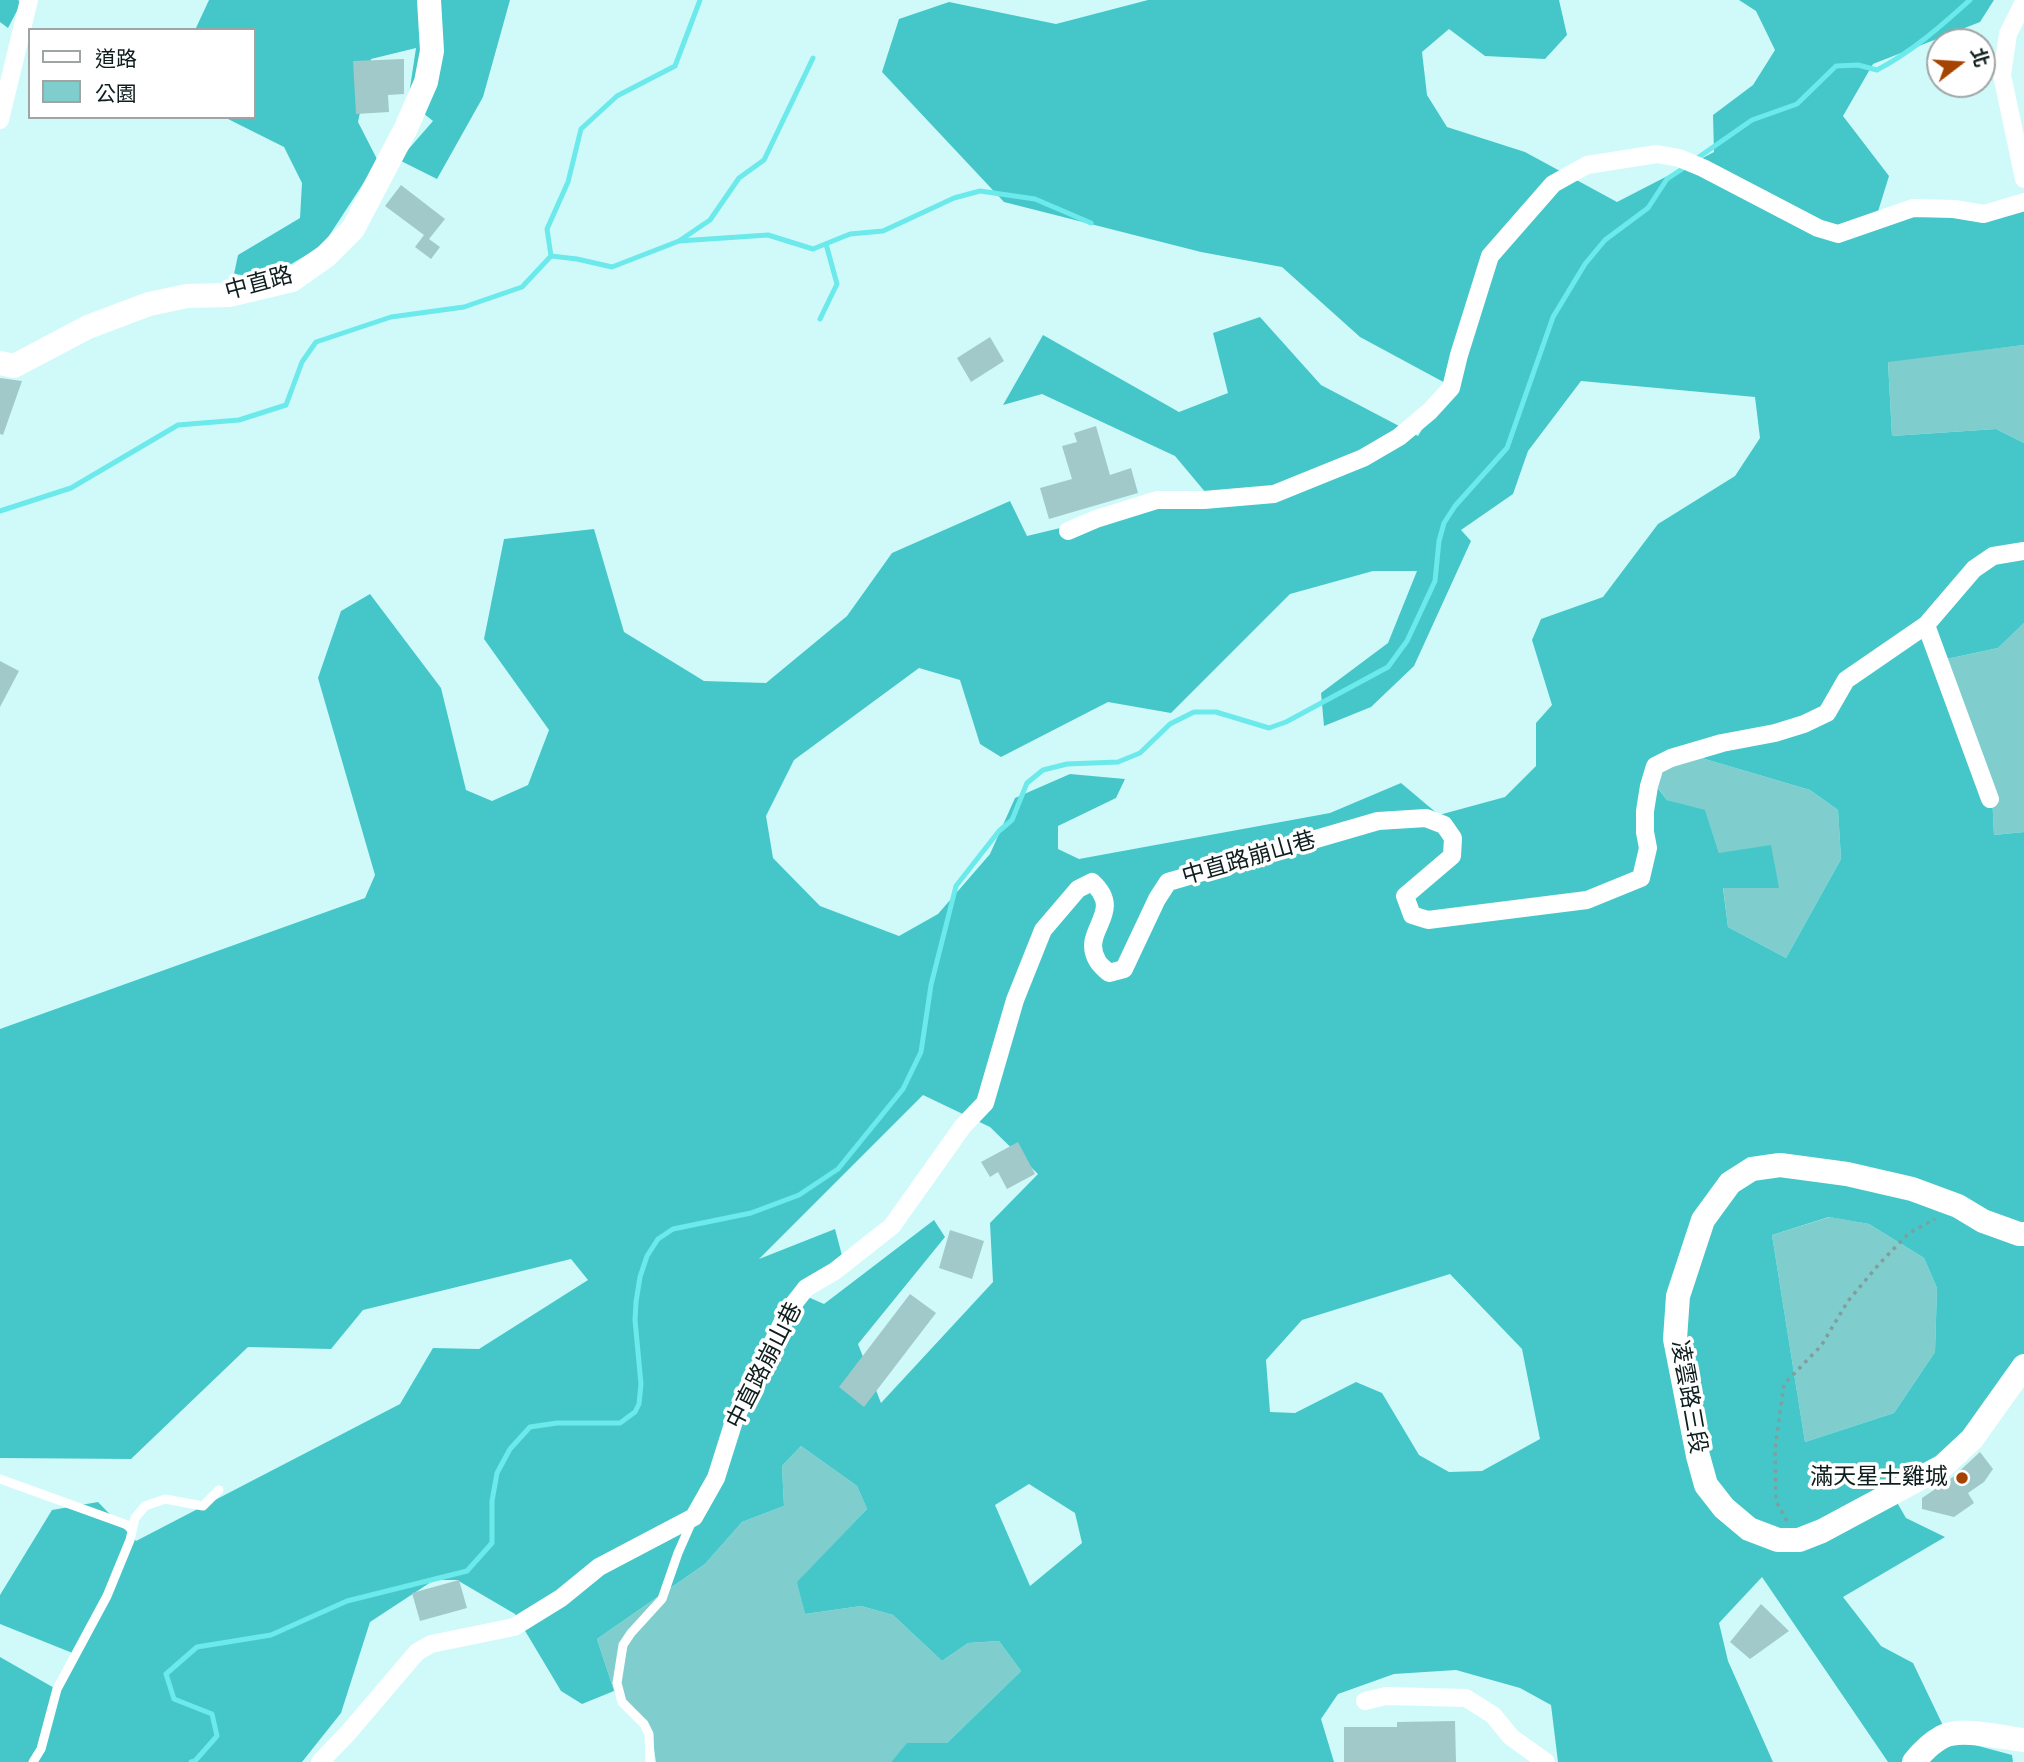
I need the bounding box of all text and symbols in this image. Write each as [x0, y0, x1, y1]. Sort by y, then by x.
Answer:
legend [28, 28, 256, 119]
north arrow [1926, 28, 1996, 98]
text: 道路 [95, 45, 137, 72]
text: 北 [1965, 45, 1994, 70]
text: 公園 [95, 80, 137, 107]
street label: 中直路 [222, 262, 296, 306]
street label: 中直路崩山巷 [1179, 827, 1319, 891]
street label: 中直路崩山巷 [721, 1298, 809, 1434]
street label: 凌雲路三段 [1664, 1338, 1712, 1456]
place label: 滿天星土雞城 [1810, 1464, 1948, 1492]
marker: 滿天星土雞城 [1954, 1470, 1970, 1486]

